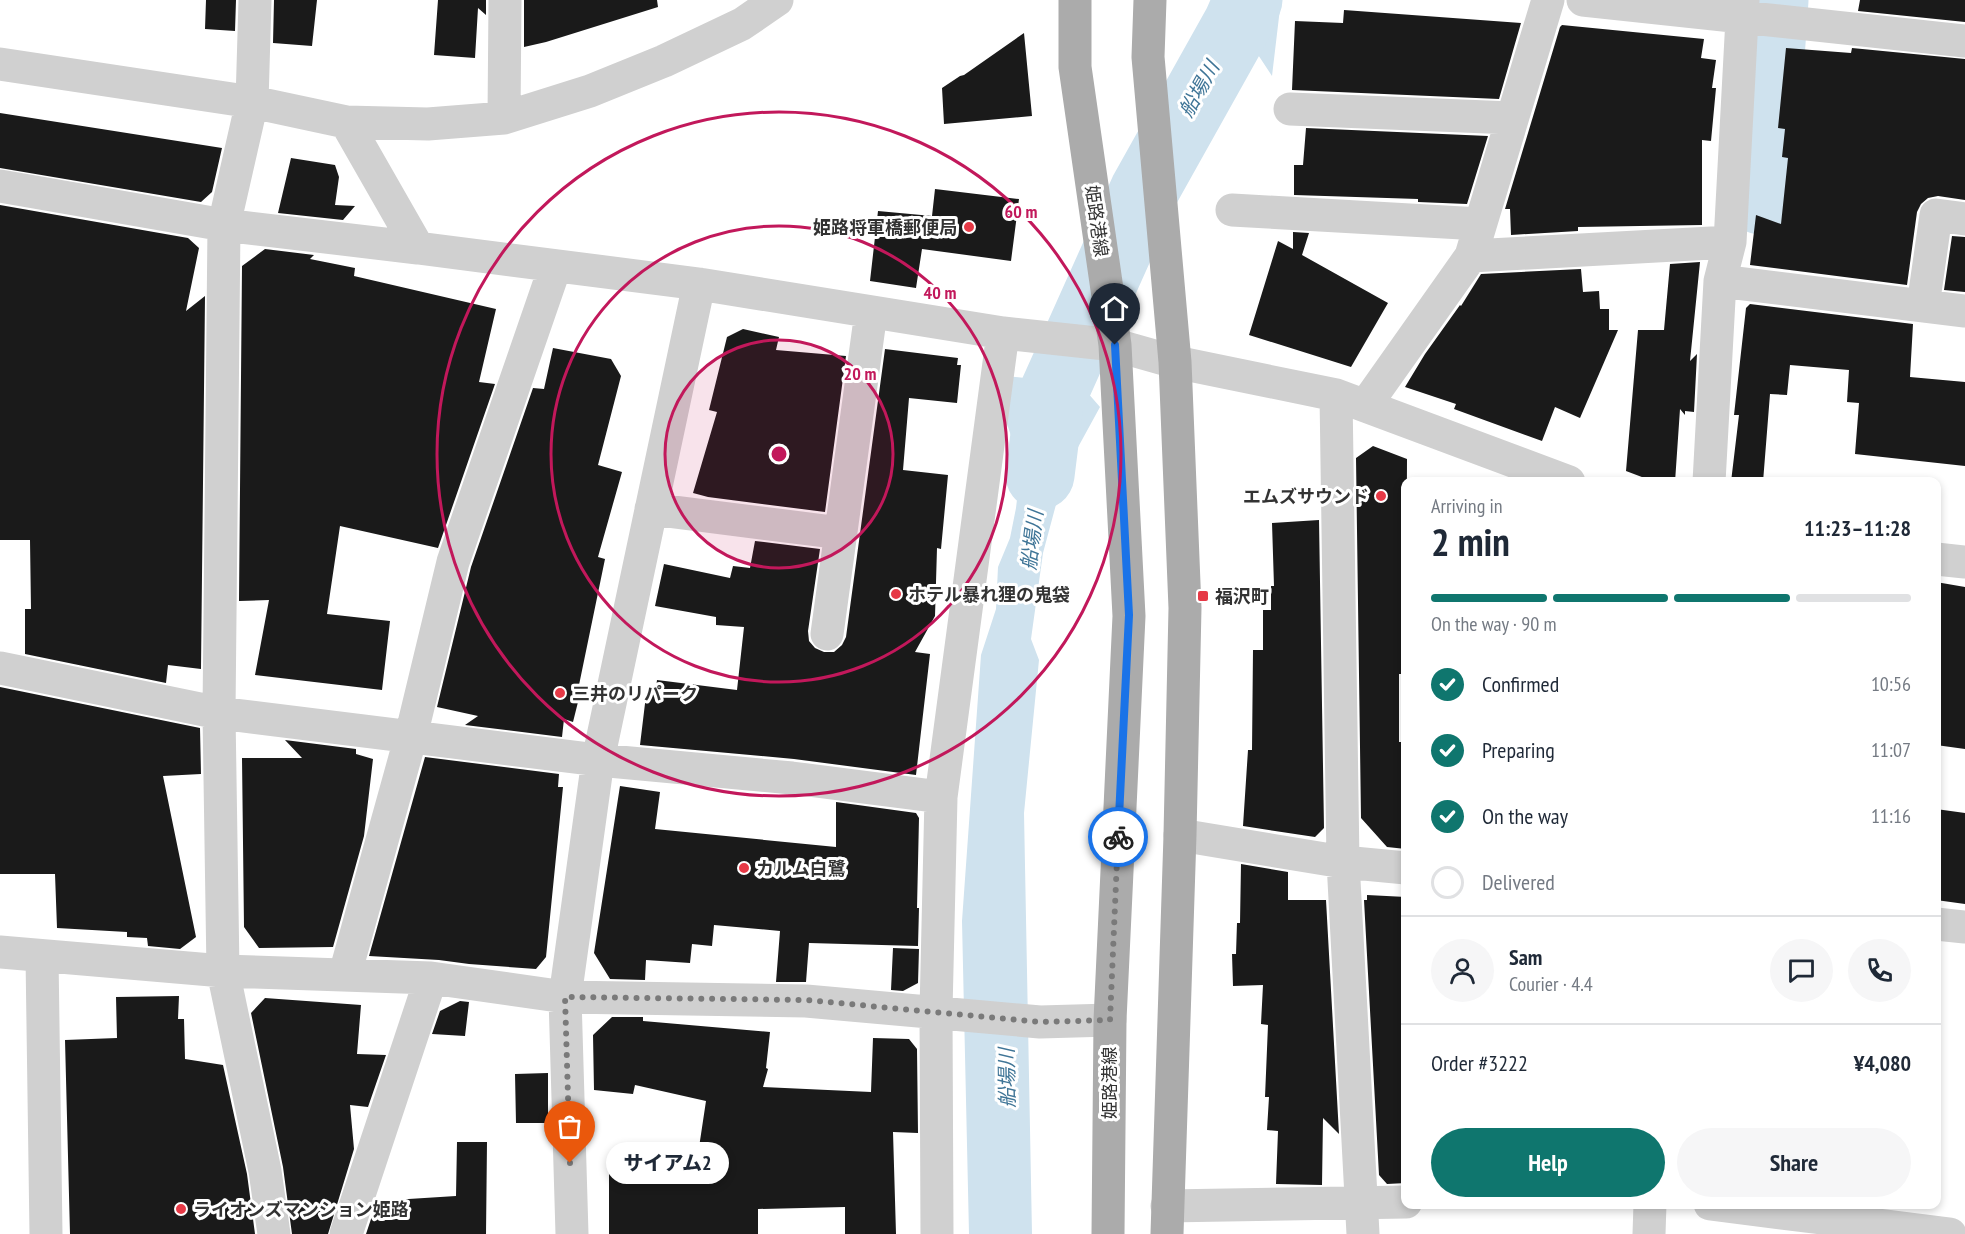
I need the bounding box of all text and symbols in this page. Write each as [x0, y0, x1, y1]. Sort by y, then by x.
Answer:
water label: 船場川 [1173, 55, 1226, 122]
street label: 姫路港線 [1081, 184, 1113, 258]
text: 60 m [1005, 200, 1037, 223]
place label: 姫路将軍橋郵便局 [813, 216, 957, 239]
marker: 姫路将軍橋郵便局 [962, 220, 976, 234]
text: 40 m [924, 281, 956, 304]
pin [1089, 283, 1140, 345]
icon: home [1098, 292, 1131, 325]
text: 20 m [844, 362, 876, 385]
centre of rings [769, 444, 789, 464]
place label: エムズサウンド [1243, 485, 1369, 508]
marker: エムズサウンド [1374, 489, 1388, 503]
text: Arriving in [1431, 493, 1503, 519]
water label: 船場川 [1015, 507, 1049, 571]
text: 11:23–11:28 [1804, 514, 1911, 542]
text: 2 min [1431, 516, 1510, 567]
place label: ホテル暴れ狸の鬼袋 [908, 583, 1070, 606]
place label: 福沢町 [1215, 585, 1269, 608]
marker: ホテル暴れ狸の鬼袋 [889, 587, 903, 601]
marker: 福沢町 [1196, 589, 1210, 603]
text: On the way · 90 m [1431, 611, 1557, 637]
icon: check [1431, 668, 1464, 701]
text: Confirmed [1482, 670, 1559, 698]
text: 10:56 [1871, 671, 1911, 697]
place label: 三井のリパーク [572, 682, 698, 705]
marker: 三井のリパーク [553, 686, 567, 700]
icon: check [1431, 734, 1464, 767]
text: Preparing [1482, 736, 1555, 764]
text: 11:07 [1871, 737, 1911, 763]
icon: check [1431, 800, 1464, 833]
text: On the way [1482, 802, 1568, 830]
text: 11:16 [1871, 803, 1911, 829]
courier [1088, 807, 1148, 867]
icon: bike [1102, 821, 1135, 854]
place label: カルム白鷺 [756, 857, 846, 880]
marker: カルム白鷺 [737, 861, 751, 875]
text: Delivered [1482, 868, 1555, 896]
button: person [1431, 939, 1494, 1002]
button: chat [1770, 939, 1833, 1002]
button: phone [1848, 939, 1911, 1002]
text: Sam [1509, 943, 1542, 971]
text: Courier · 4.4 [1509, 971, 1593, 997]
water label: 船場川 [993, 1046, 1021, 1108]
street label: 姫路港線 [1098, 1047, 1121, 1119]
text: Order #3222 [1431, 1049, 1528, 1077]
text: ¥4,080 [1854, 1049, 1911, 1077]
pin [544, 1101, 595, 1163]
icon: bag [553, 1110, 586, 1143]
button: Help [1431, 1128, 1665, 1197]
button: Share [1677, 1128, 1911, 1197]
callout: サイアム2 [606, 1142, 729, 1184]
text: サイアム2 [623, 1150, 712, 1176]
place label: ライオンズマンション姫路 [193, 1198, 409, 1221]
marker: ライオンズマンション姫路 [174, 1202, 188, 1216]

